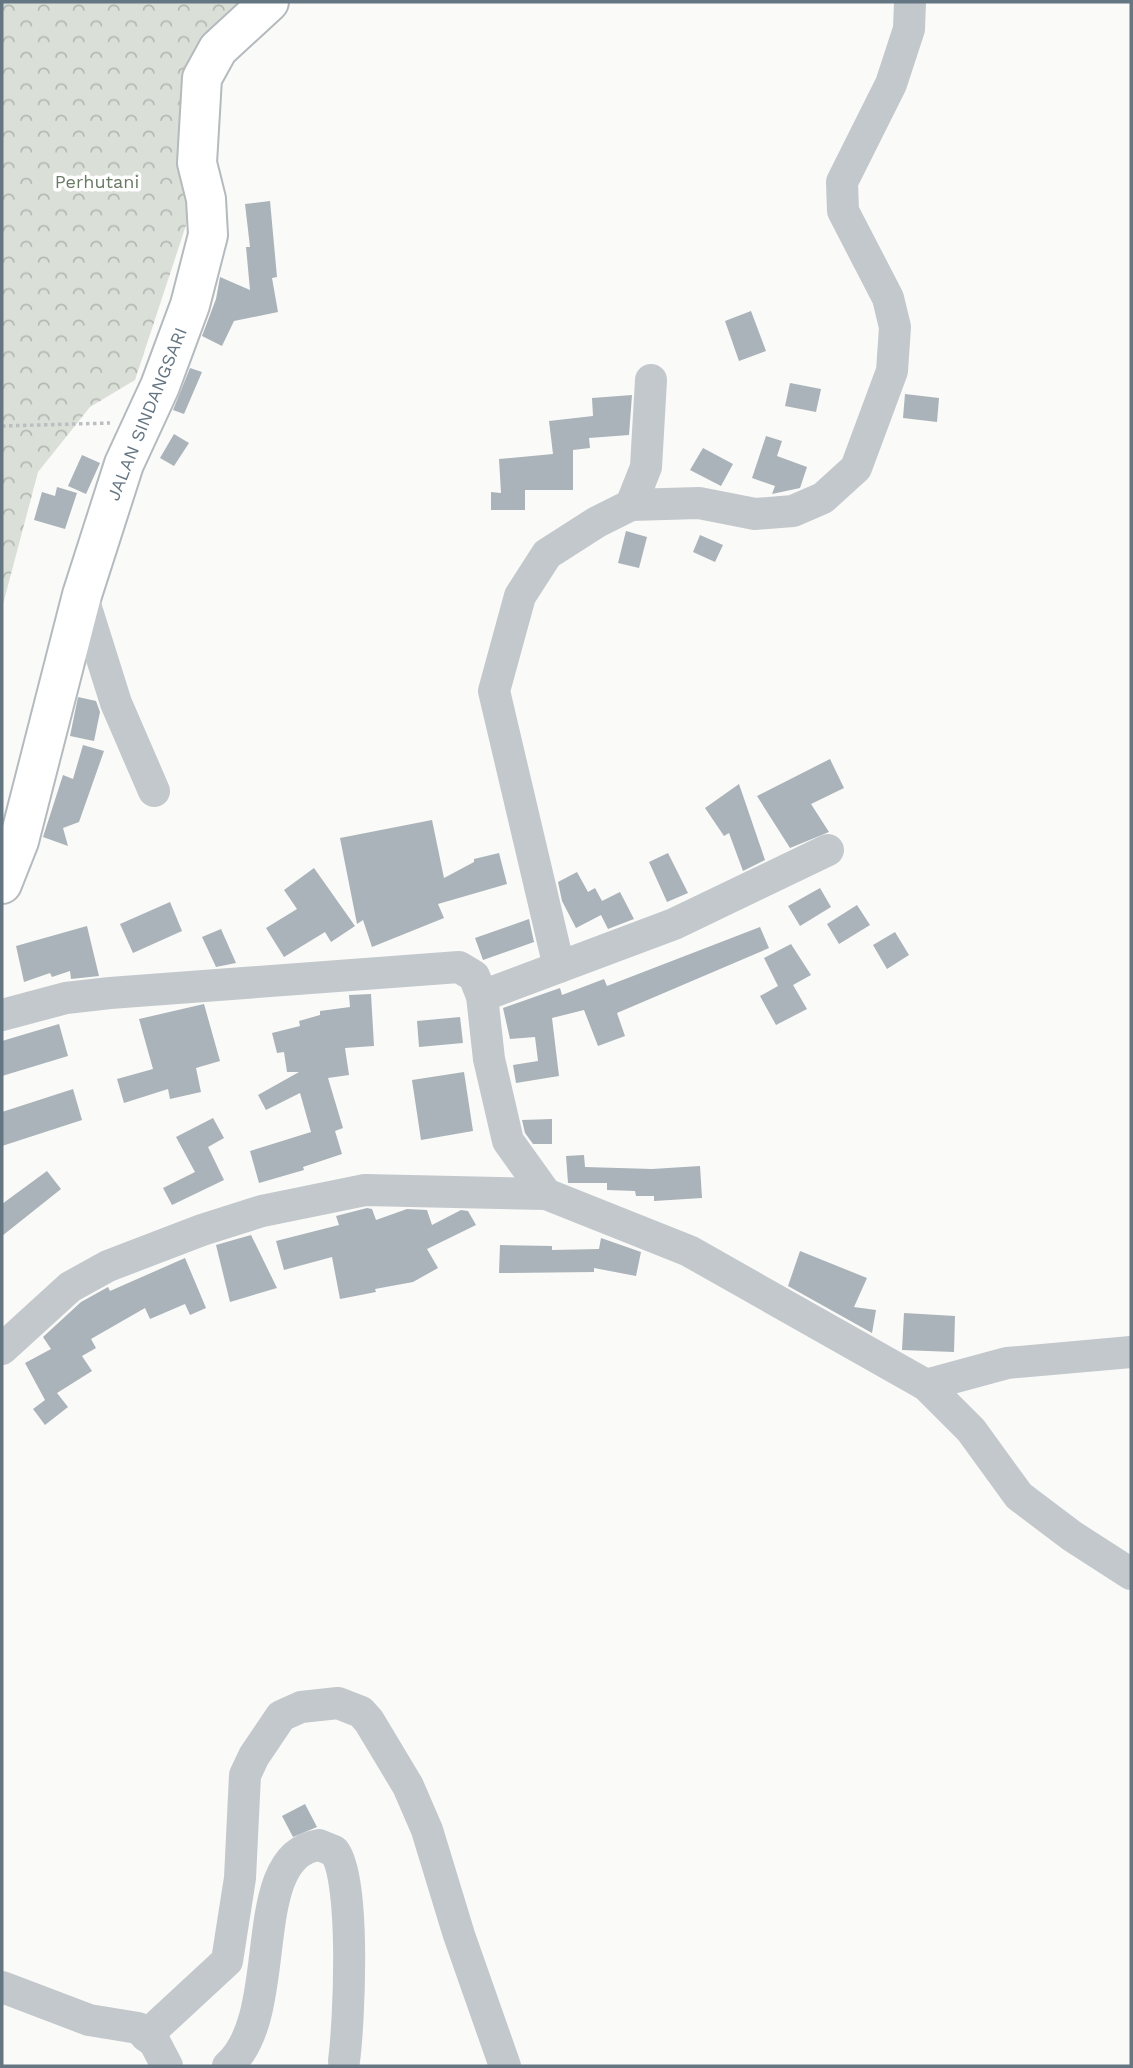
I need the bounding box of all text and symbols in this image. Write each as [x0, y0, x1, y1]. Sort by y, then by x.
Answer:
park label: Perhutani [55, 171, 139, 192]
street label: JALAN SINDANGSARI [102, 324, 191, 504]

